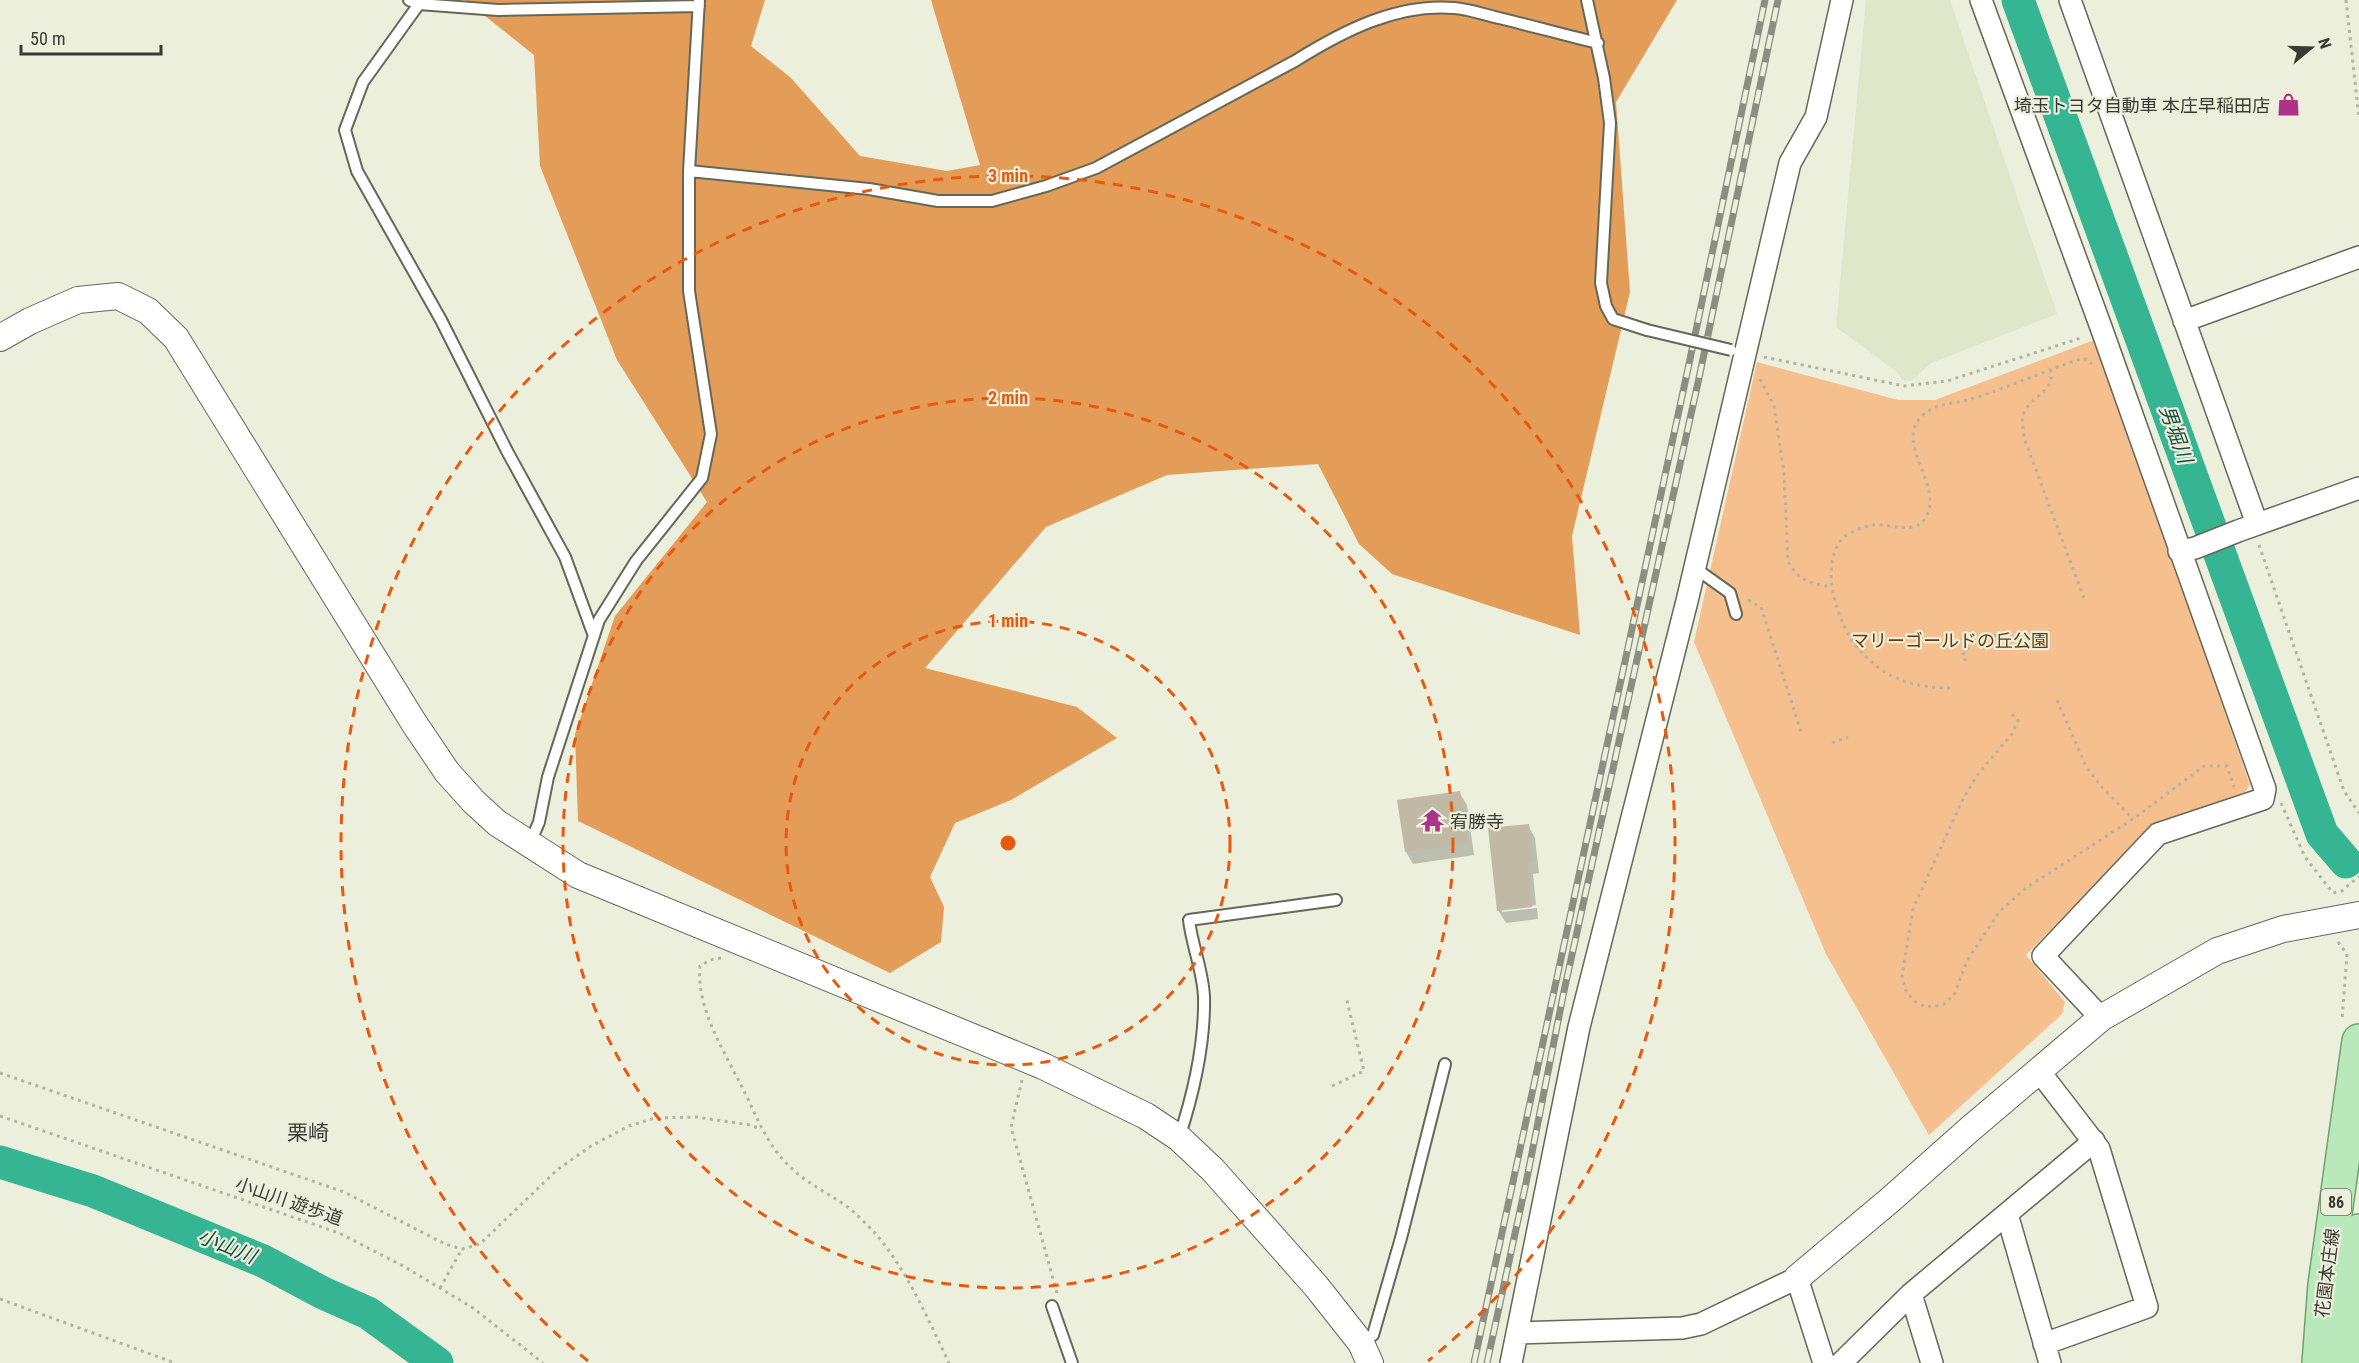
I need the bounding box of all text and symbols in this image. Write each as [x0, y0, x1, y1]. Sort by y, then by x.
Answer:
scale bar [21, 18, 160, 56]
north arrow [2281, 18, 2341, 78]
text: 50 m [30, 28, 65, 49]
text: N [2314, 36, 2335, 51]
shop icon: 埼玉トヨタ自動車 本庄早稲田店 [2275, 92, 2301, 118]
place label: 埼玉トヨタ自動車 本庄早稲田店 [2014, 95, 2270, 116]
text: 3 min [988, 165, 1028, 186]
text: 2 min [988, 387, 1028, 408]
water label: 男堀川 [2154, 402, 2198, 468]
text: 1 min [988, 610, 1028, 631]
park label: マリーゴールドの丘公園 [1851, 630, 2049, 651]
temple icon: 宥勝寺 [1419, 808, 1445, 834]
place label: 宥勝寺 [1450, 811, 1504, 832]
centre of rings [998, 833, 1018, 853]
district label: 栗崎 [287, 1121, 329, 1145]
street label: 小山川 遊歩道 [233, 1173, 345, 1229]
road number: 86 [2321, 1189, 2351, 1215]
water label: 小山川 [195, 1224, 261, 1269]
street label: 花園本庄線 [2311, 1227, 2343, 1319]

